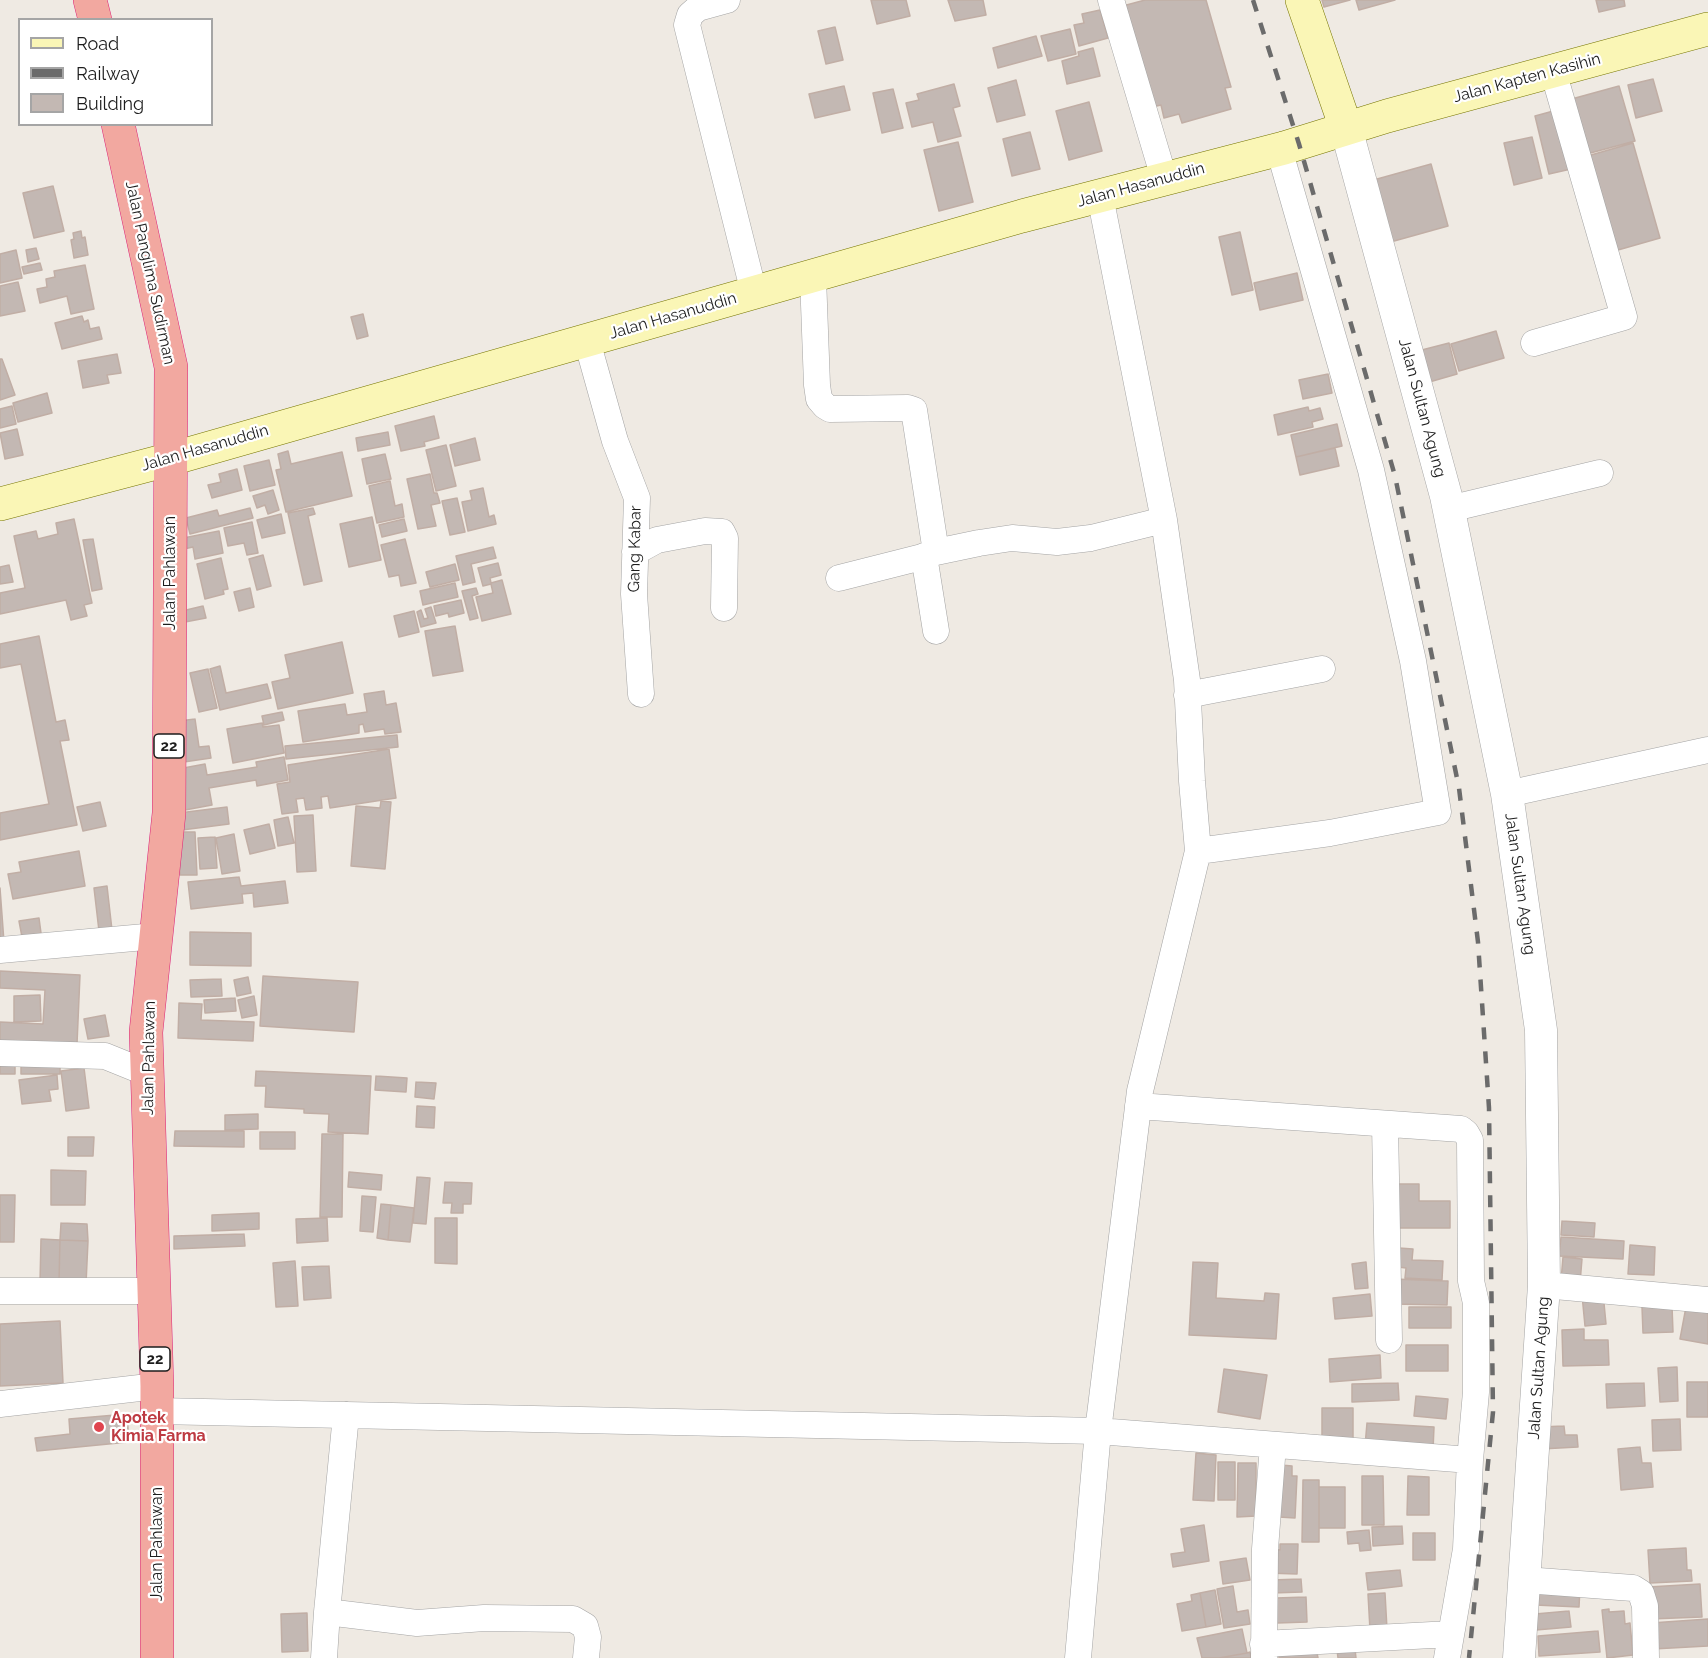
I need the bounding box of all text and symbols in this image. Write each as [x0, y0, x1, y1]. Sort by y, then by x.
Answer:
legend [18, 18, 213, 126]
text: Road [76, 33, 119, 54]
street label: Jalan Kapten Kasihin [1451, 49, 1603, 107]
text: Railway [76, 63, 140, 84]
text: Building [76, 93, 144, 114]
street label: Jalan Hasanuddin [1075, 159, 1207, 211]
street label: Jalan Panglima Sudirman [121, 180, 179, 366]
street label: Jalan Hasanuddin [607, 289, 739, 343]
street label: Jalan Sultan Agung [1394, 336, 1450, 480]
street label: Jalan Hasanuddin [139, 421, 271, 475]
street label: Gang Kabar [625, 505, 645, 593]
street label: Jalan Pahlawan [160, 516, 180, 630]
road number: 22 [154, 734, 184, 758]
street label: Jalan Sultan Agung [1501, 812, 1539, 956]
street label: Jalan Pahlawan [138, 1001, 160, 1115]
street label: Jalan Sultan Agung [1524, 1296, 1554, 1440]
road number: 22 [140, 1347, 170, 1371]
place label: Apotek Kimia Farma [111, 1408, 206, 1446]
marker: Apotek Kimia Farma [92, 1420, 106, 1434]
street label: Jalan Pahlawan [147, 1487, 167, 1601]

